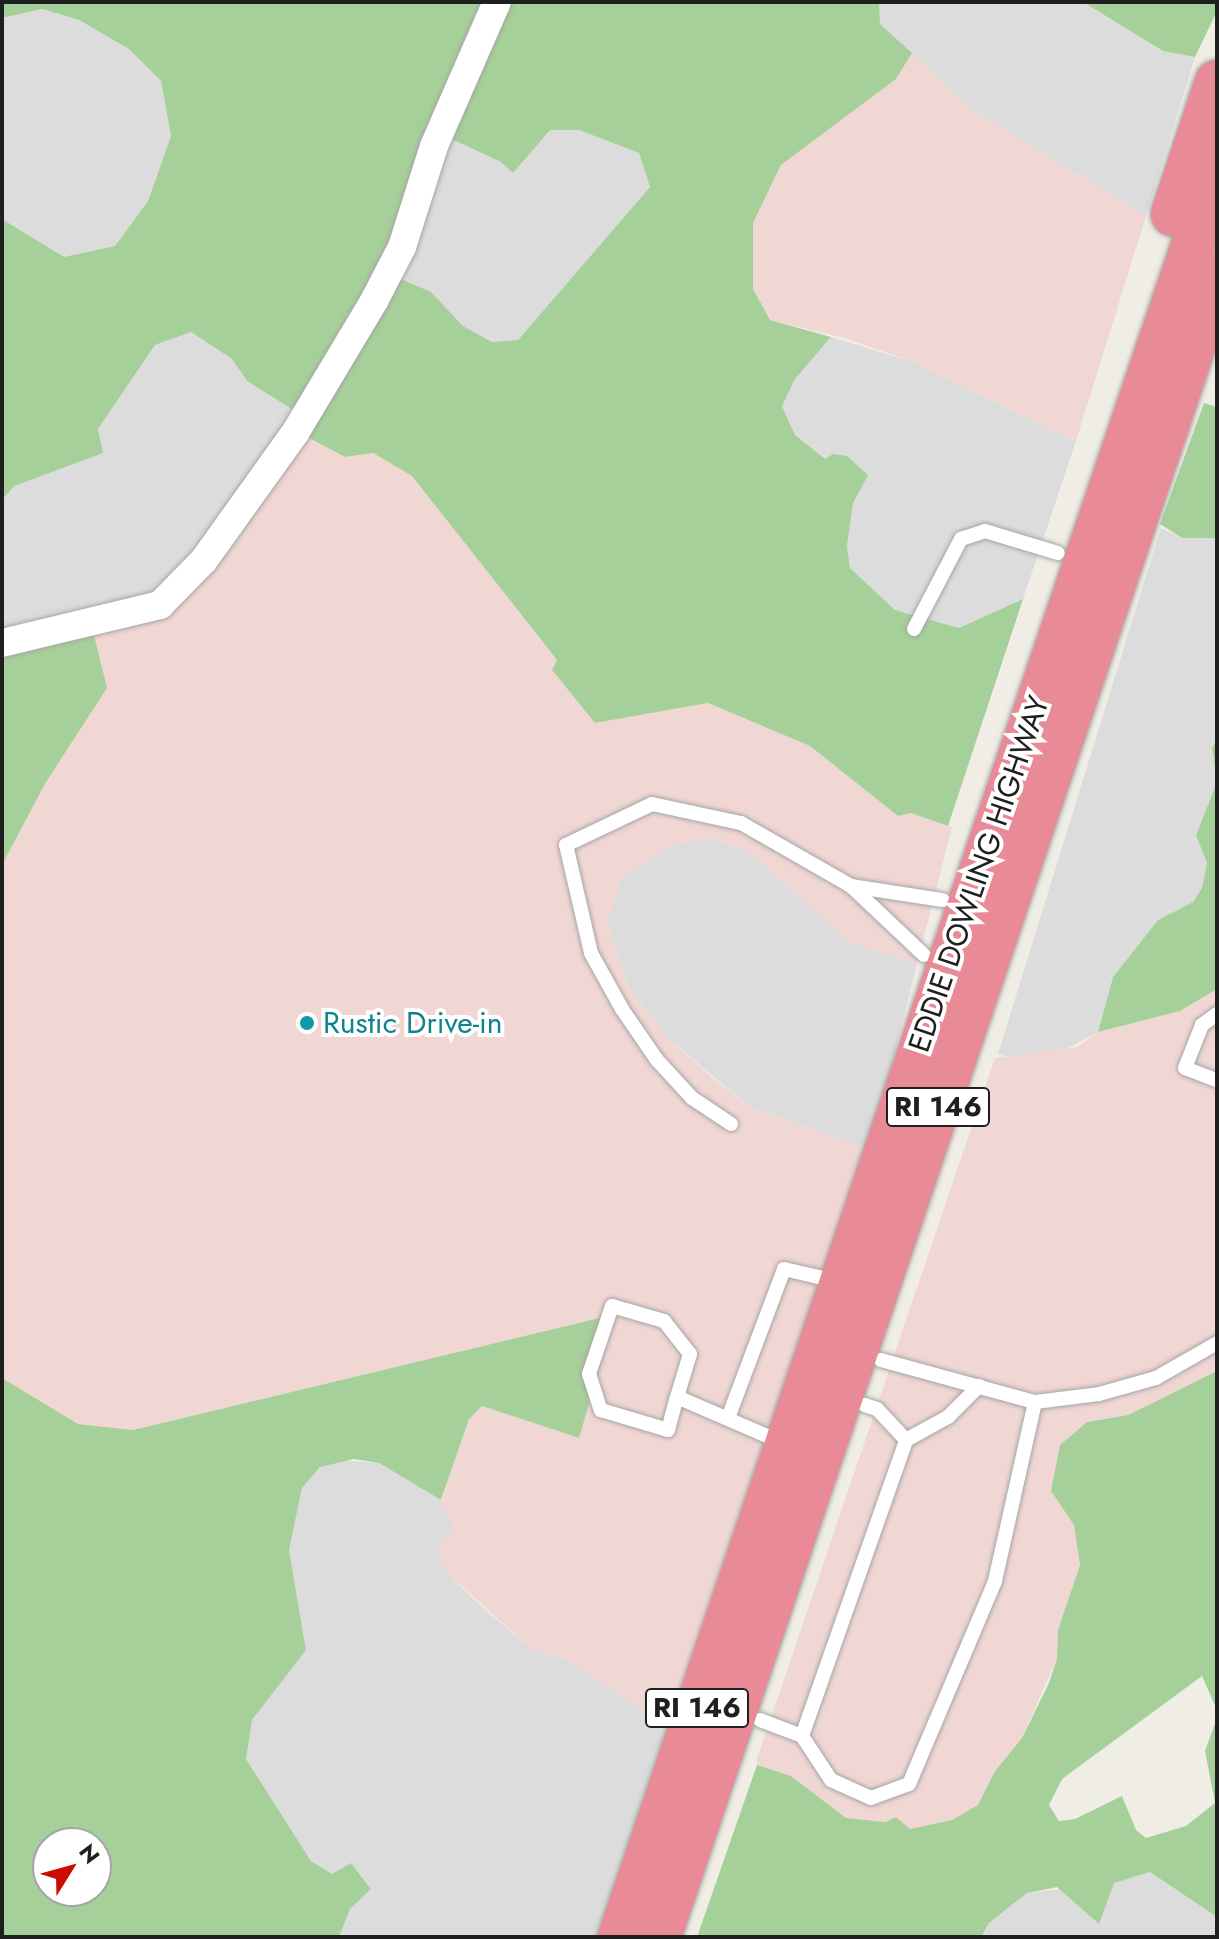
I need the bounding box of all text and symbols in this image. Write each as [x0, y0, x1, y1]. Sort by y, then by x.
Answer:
street label: EDDIE DOWLING HIGHWAY [901, 691, 1057, 1057]
place label: Rustic Drive-in [323, 1005, 503, 1041]
marker: Rustic Drive-in [298, 1014, 316, 1032]
road number: RI 146 [884, 1083, 992, 1131]
road number: RI 146 [643, 1684, 751, 1732]
north arrow [32, 1827, 112, 1907]
text: N [72, 1837, 108, 1870]

